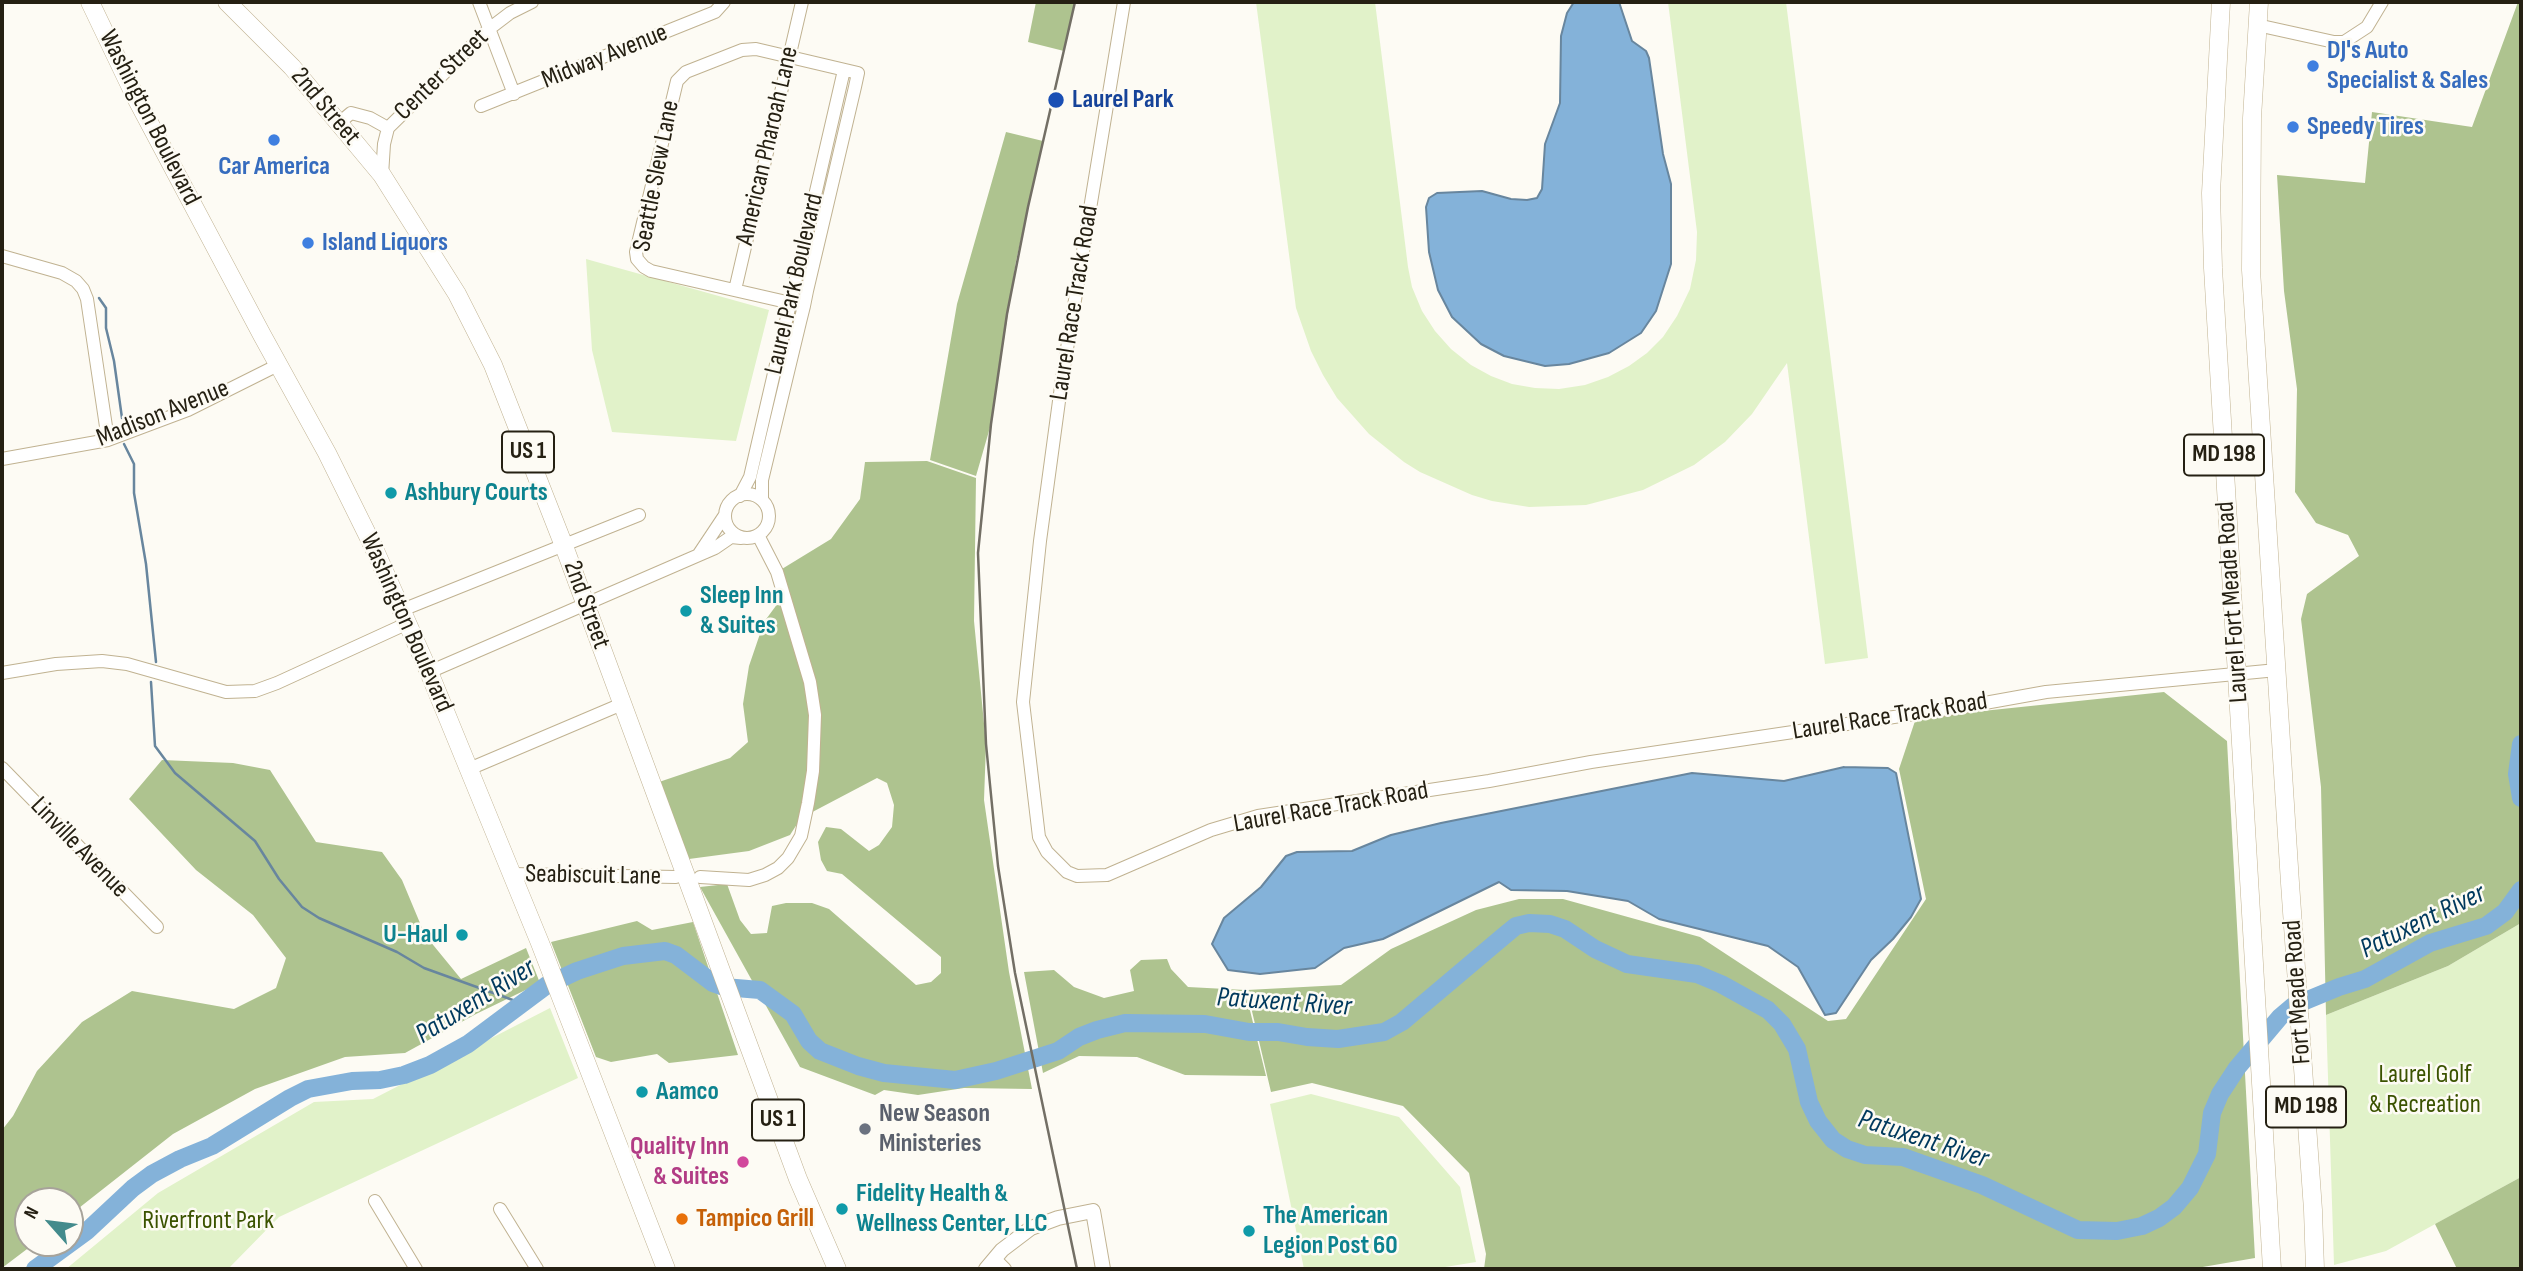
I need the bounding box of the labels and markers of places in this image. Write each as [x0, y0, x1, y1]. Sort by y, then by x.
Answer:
place label: DJ's Auto Specialist & Sales [2327, 35, 2488, 96]
marker: DJ's Auto Specialist & Sales [2305, 58, 2321, 74]
place label: Laurel Park [1072, 84, 1174, 116]
marker: Laurel Park [1046, 90, 1066, 110]
place label: Speedy Tires [2307, 111, 2424, 143]
marker: Speedy Tires [2285, 119, 2301, 135]
marker: Car America [266, 132, 282, 148]
place label: Car America [218, 151, 330, 183]
place label: Island Liquors [322, 227, 448, 259]
marker: Island Liquors [300, 235, 316, 251]
place label: Ashbury Courts [405, 477, 548, 509]
marker: Ashbury Courts [383, 485, 399, 501]
place label: Sleep Inn & Suites [700, 580, 783, 642]
marker: Sleep Inn & Suites [678, 603, 694, 619]
place label: U-Haul [383, 919, 448, 951]
marker: U-Haul [454, 927, 470, 943]
place label: Aamco [656, 1076, 719, 1108]
marker: Aamco [634, 1084, 650, 1100]
place label: New Season Ministeries [879, 1098, 990, 1160]
marker: New Season Ministeries [857, 1121, 873, 1137]
place label: Quality Inn & Suites [630, 1131, 729, 1192]
marker: Quality Inn & Suites [735, 1154, 751, 1170]
place label: Fidelity Health & Wellness Center, LLC [856, 1178, 1048, 1240]
place label: The American Legion Post 60 [1263, 1200, 1398, 1262]
marker: Fidelity Health & Wellness Center, LLC [834, 1201, 850, 1217]
place label: Tampico Grill [696, 1203, 814, 1235]
marker: Tampico Grill [674, 1211, 690, 1227]
marker: The American Legion Post 60 [1241, 1223, 1257, 1239]

